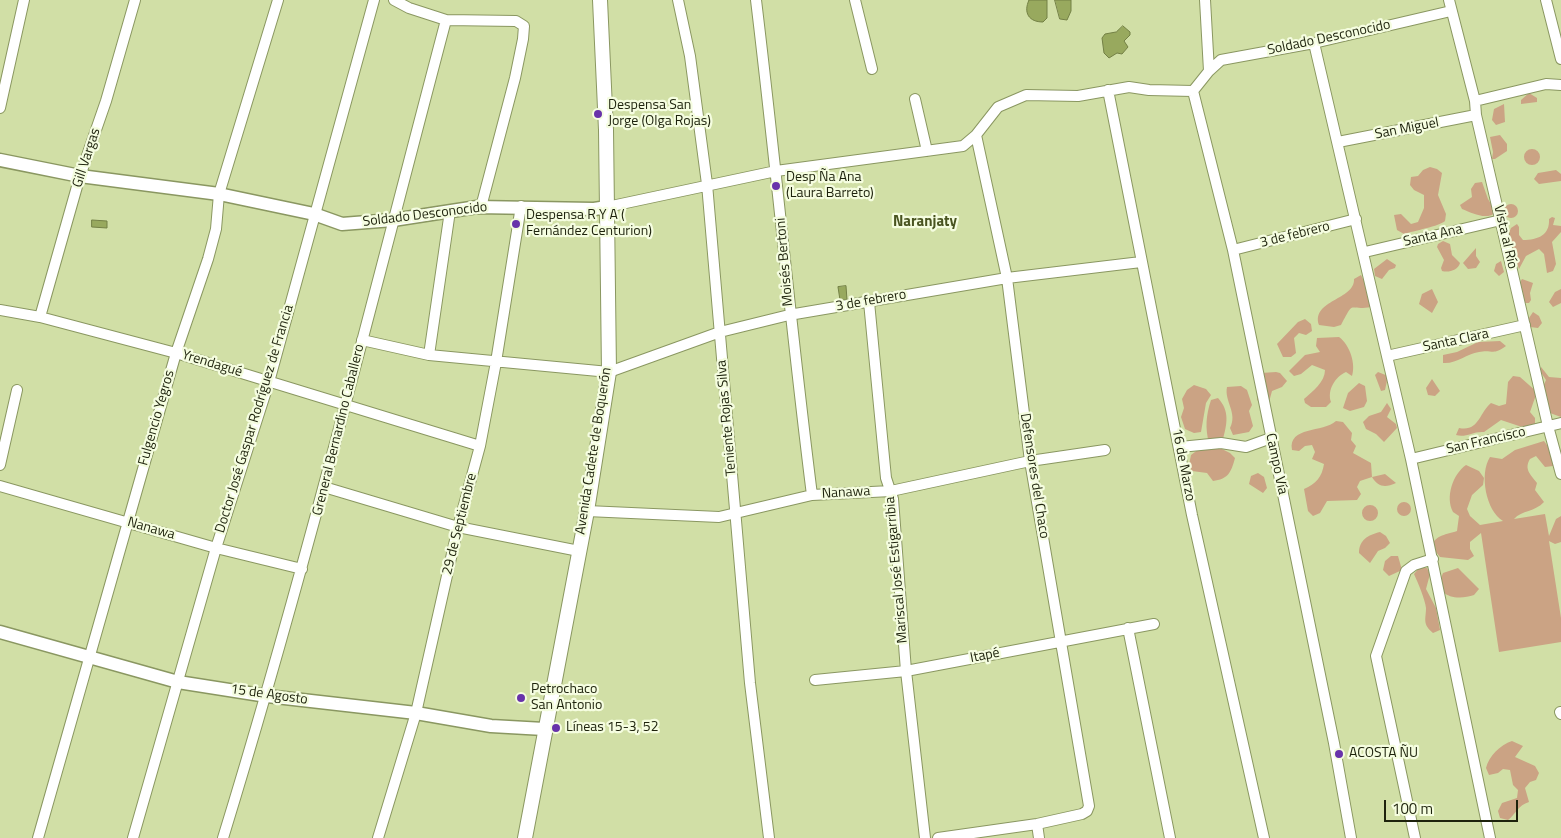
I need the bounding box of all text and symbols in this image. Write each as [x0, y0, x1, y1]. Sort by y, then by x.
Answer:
street label: Soldado Desconocido [1266, 17, 1392, 59]
place label: Despensa San Jorge (Olga Rojas) [608, 98, 711, 130]
marker: Despensa San Jorge (Olga Rojas) [592, 108, 604, 120]
street label: San Miguel [1374, 115, 1440, 143]
street label: Gill Vargas [70, 126, 104, 190]
place label: Desp Ña Ana (Laura Barreto) [786, 170, 874, 202]
marker: Desp Ña Ana (Laura Barreto) [770, 180, 782, 192]
street label: Soldado Desconocido [362, 199, 488, 231]
street label: Vista al Río [1489, 203, 1521, 271]
place label: Despensa R Y A ( Fernández Centurion) [526, 208, 652, 240]
district label: Naranjaty [893, 213, 957, 231]
street label: Moisés Bertoni [773, 217, 797, 307]
marker: Despensa R Y A ( Fernández Centurion) [510, 218, 522, 230]
street label: 3 de febrero [1258, 218, 1332, 252]
street label: Santa Ana [1402, 221, 1464, 251]
street label: 3 de febrero [834, 287, 908, 315]
street label: Doctor José Gaspar Rodríguez de Francia [212, 303, 298, 535]
street label: Santa Clara [1422, 326, 1490, 356]
street label: Greneral Bernardino Caballero [310, 343, 368, 517]
street label: Yrendagué [180, 347, 244, 381]
street label: Teniente Rojas Silva [714, 359, 740, 477]
street label: Avenida Cadete de Boquerón [572, 366, 616, 536]
street label: Fulgencio Yegros [135, 368, 179, 468]
street label: Defensores del Chaco [1016, 412, 1052, 540]
street label: San Francisco [1445, 424, 1527, 458]
street label: 16 de Marzo [1168, 427, 1198, 503]
street label: Campo Vía [1261, 432, 1291, 496]
street label: 29 de Septiembre [439, 471, 481, 577]
street label: Nanawa [821, 483, 871, 503]
street label: Mariscal José Estigarribia [882, 496, 912, 644]
street label: Nanawa [125, 514, 177, 544]
street label: Itapé [969, 645, 1001, 667]
street label: 15 de Agosto [229, 681, 309, 709]
place label: Petrochaco San Antonio [531, 682, 602, 714]
marker: Petrochaco San Antonio [515, 692, 527, 704]
place label: Líneas 15-3, 52 [566, 720, 658, 736]
marker: Líneas 15-3, 52 [550, 722, 562, 734]
place label: ACOSTA ÑU [1349, 746, 1418, 762]
marker: ACOSTA ÑU [1333, 748, 1345, 760]
scale bar [1386, 790, 1520, 822]
text: 100 m [1392, 797, 1433, 820]

